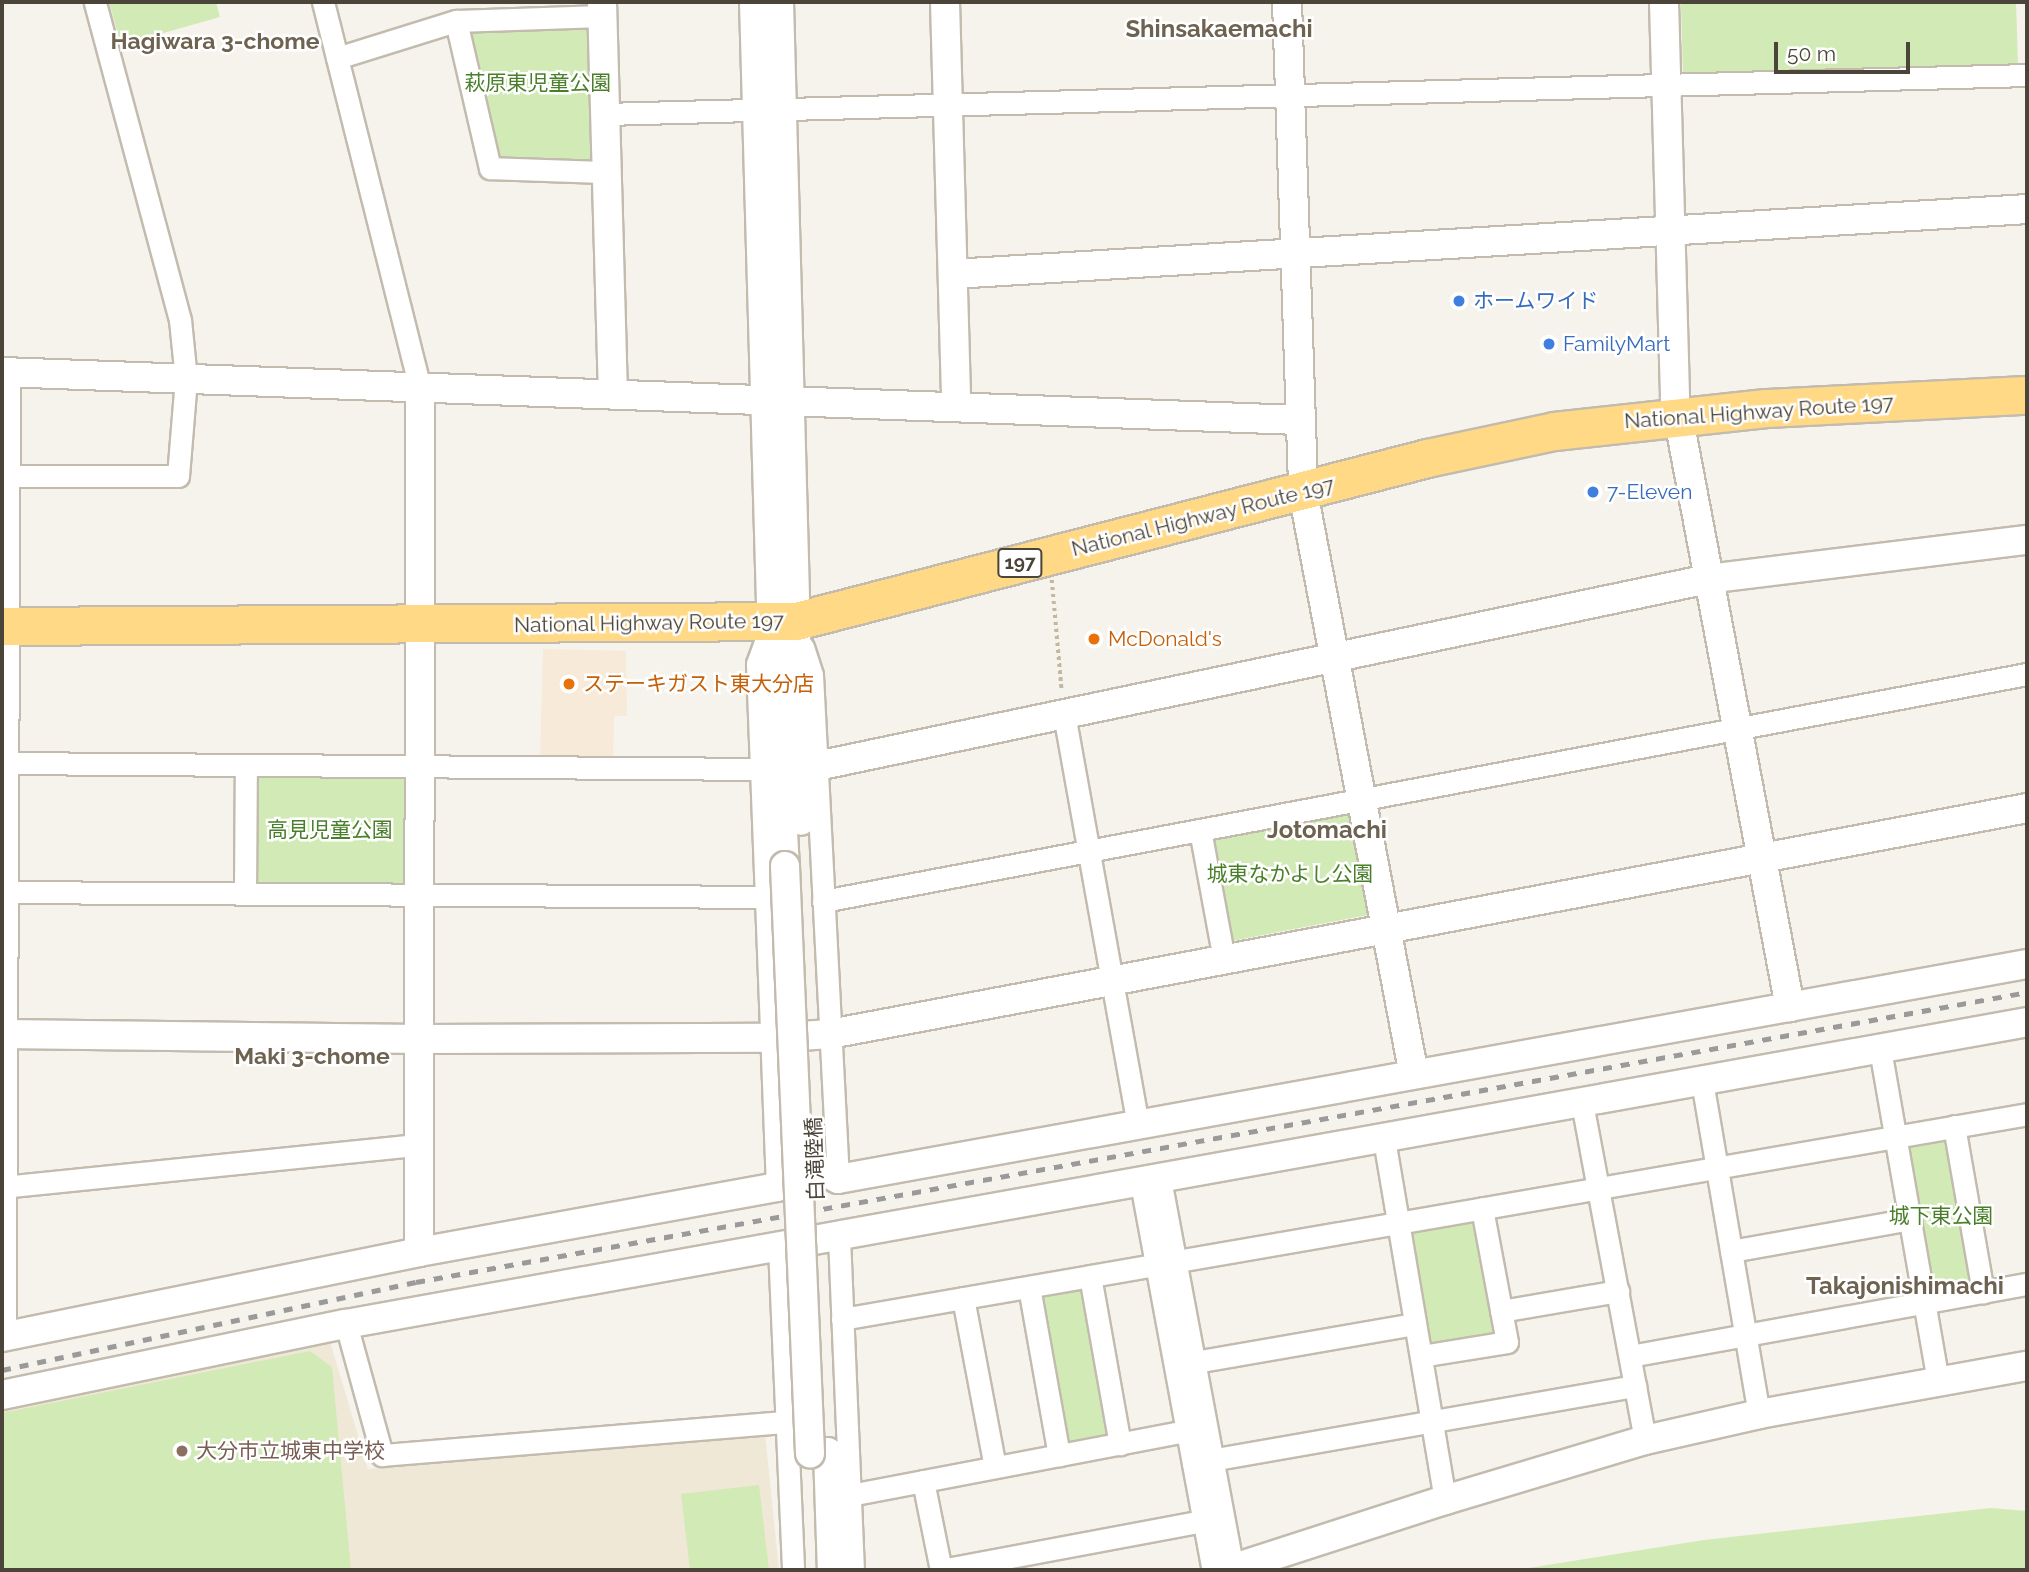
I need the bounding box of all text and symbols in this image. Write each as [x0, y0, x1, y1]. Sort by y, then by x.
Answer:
district label: Shinsakaemachi [1125, 15, 1313, 43]
district label: Hagiwara 3-chome [111, 27, 319, 55]
scale bar [1777, 28, 1913, 72]
text: 50 m [1787, 41, 1836, 66]
park label: 萩原東児童公園 [465, 70, 611, 96]
place label: ホームワイド [1473, 288, 1599, 314]
marker: ホームワイド [1451, 293, 1467, 309]
place label: FamilyMart [1563, 331, 1670, 357]
marker: FamilyMart [1541, 336, 1557, 352]
street label: National Highway Route 197 [1623, 390, 1895, 434]
street label: National Highway Route 197 [1068, 472, 1338, 562]
place label: 7-Eleven [1607, 479, 1692, 505]
marker: 7-Eleven [1585, 484, 1601, 500]
road number: 197 [997, 548, 1043, 578]
street label: National Highway Route 197 [513, 608, 785, 638]
place label: McDonald's [1108, 626, 1222, 652]
marker: McDonald's [1086, 631, 1102, 647]
place label: ステーキガスト東大分店 [583, 671, 814, 697]
marker: ステーキガスト東大分店 [561, 676, 577, 692]
district label: Jotomachi [1267, 816, 1387, 844]
park label: 高見児童公園 [267, 817, 393, 843]
park label: 城東なかよし公園 [1206, 861, 1374, 887]
district label: Maki 3-chome [234, 1042, 390, 1070]
street label: 白滝陸橋 [801, 1117, 829, 1201]
park label: 城下東公園 [1889, 1203, 1993, 1229]
district label: Takajonishimachi [1806, 1272, 2004, 1300]
place label: 大分市立城東中学校 [196, 1438, 385, 1464]
marker: 大分市立城東中学校 [174, 1443, 190, 1459]

